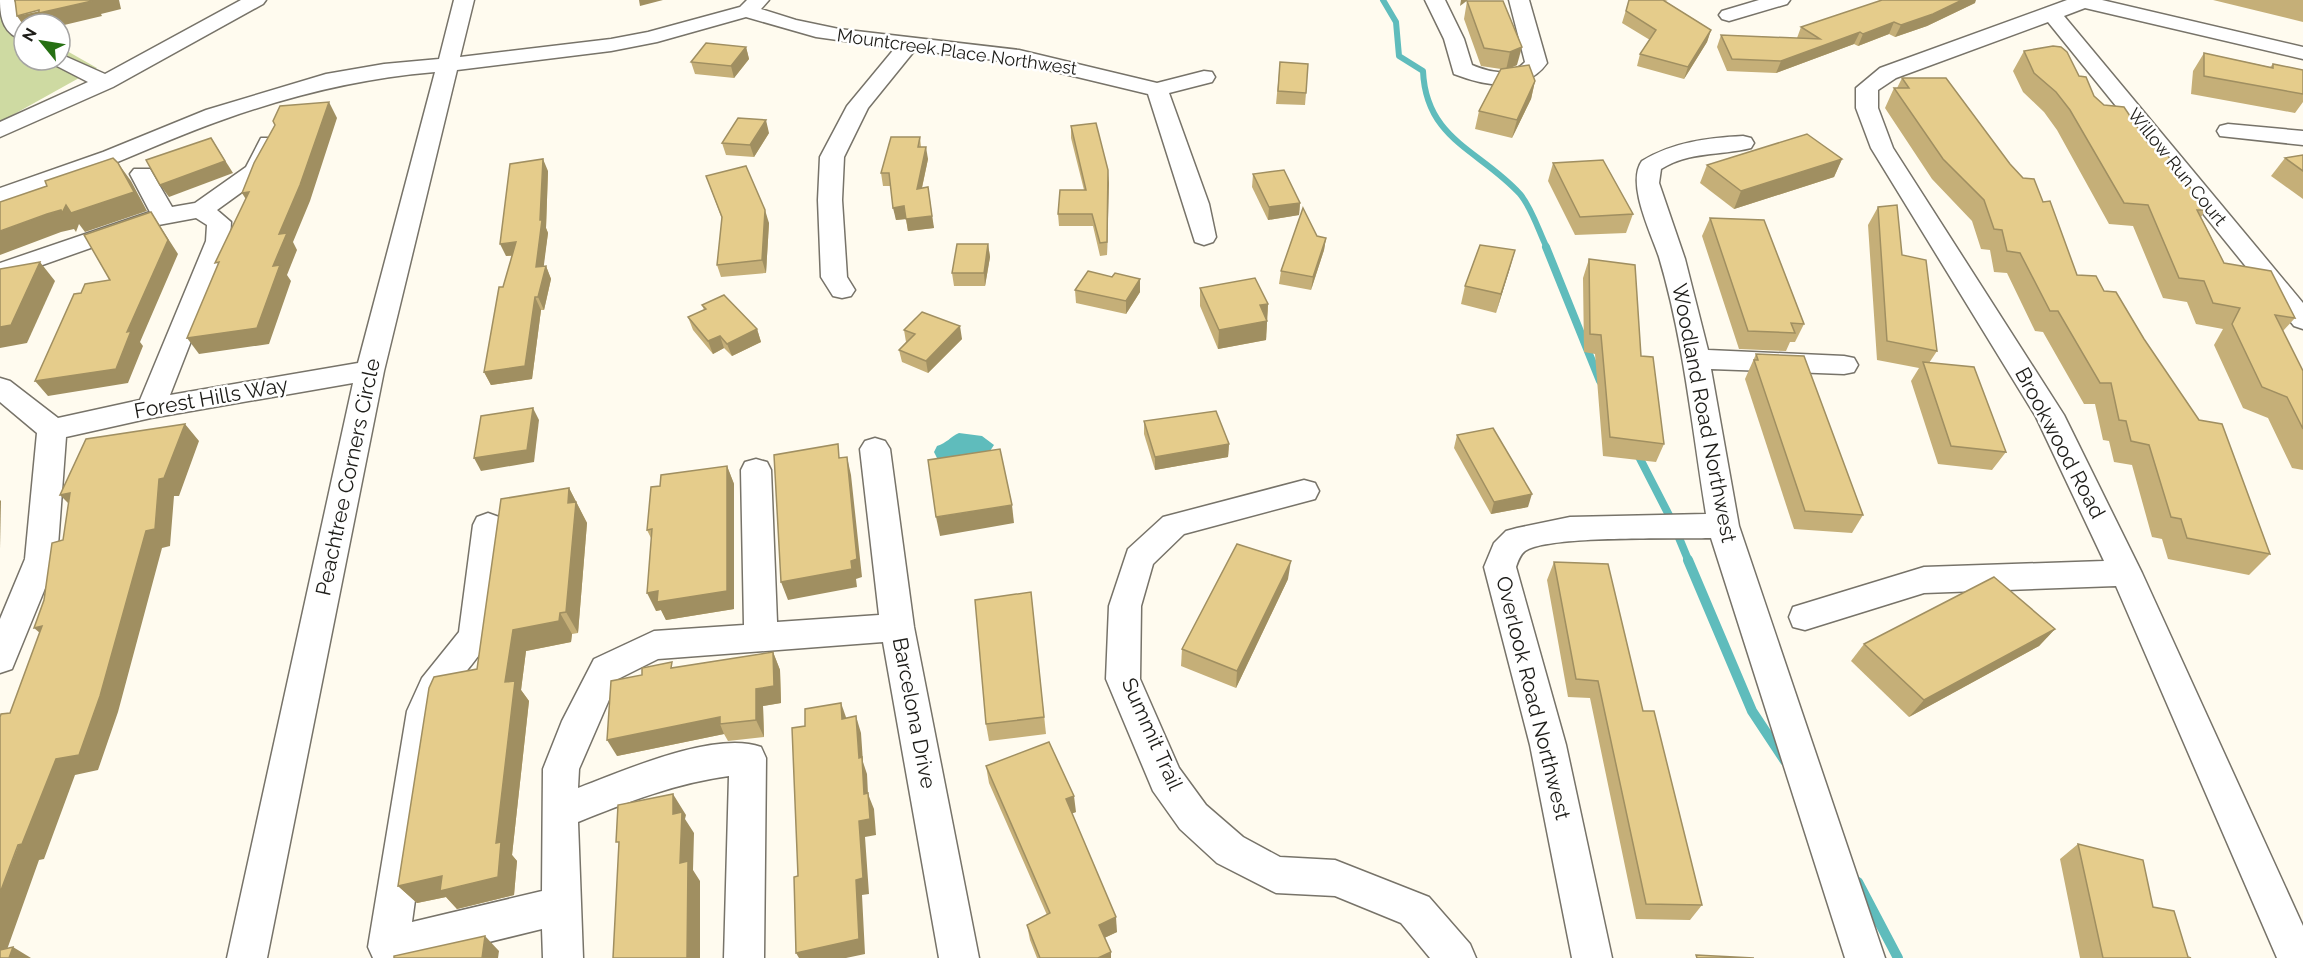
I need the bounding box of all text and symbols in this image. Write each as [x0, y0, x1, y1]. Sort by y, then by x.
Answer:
north arrow [12, 12, 72, 72]
street label: Mountcreek Place Northwest [836, 24, 1078, 79]
text: N [18, 25, 41, 45]
street label: Willow Run Court [2124, 104, 2231, 230]
street label: Woodland Road Northwest [1667, 281, 1742, 545]
street label: Peachtree Corners Circle [310, 356, 385, 598]
street label: Brookwood Road [2010, 363, 2111, 523]
street label: Forest Hills Way [132, 372, 290, 423]
street label: Overlook Road Northwest [1491, 573, 1576, 822]
street label: Barcelona Drive [888, 635, 941, 791]
street label: Summit Trail [1117, 674, 1188, 794]

